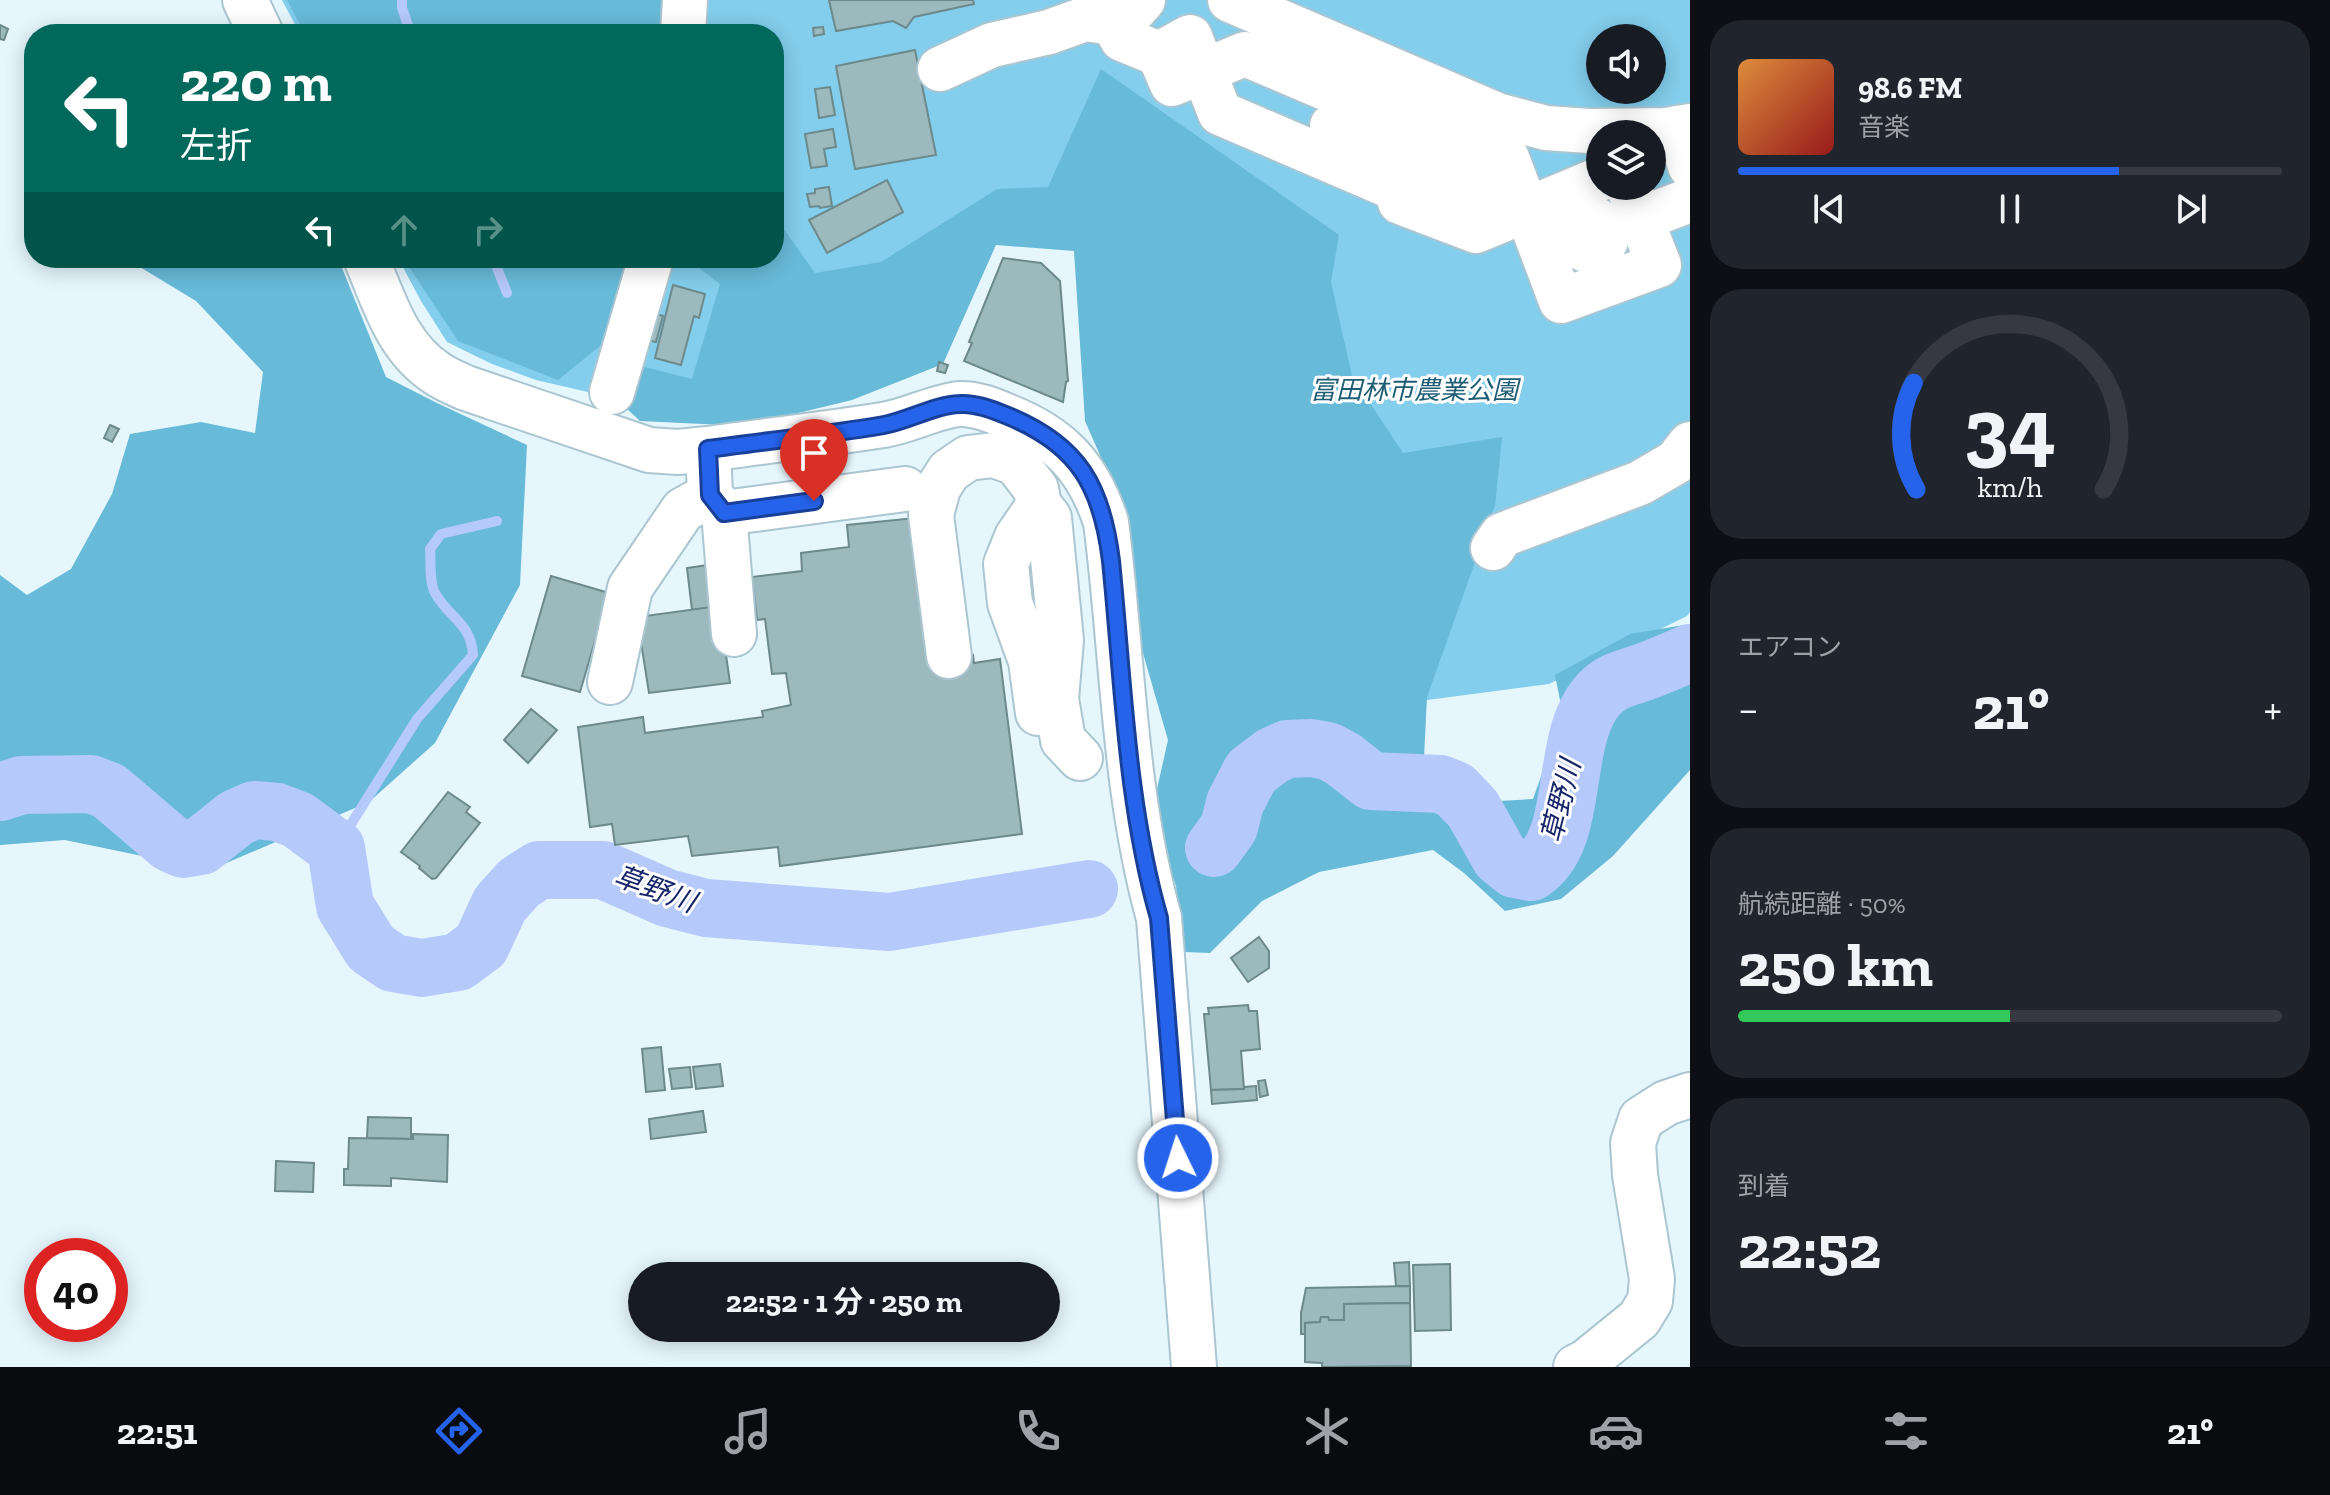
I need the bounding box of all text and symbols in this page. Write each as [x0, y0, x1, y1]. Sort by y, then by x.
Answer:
map controls [1586, 24, 1666, 200]
button: sound [1586, 24, 1666, 104]
text: 220 m [180, 48, 332, 115]
icon: left [48, 56, 152, 160]
text: 98.6 FM [1858, 70, 1962, 106]
text: 音楽 [1858, 111, 1910, 143]
button: layers [1586, 120, 1666, 200]
text: 左折 [180, 124, 252, 167]
icon: previous [1807, 187, 1851, 231]
icon: pause [1988, 187, 2032, 231]
icon: next [2169, 187, 2213, 231]
icon: left [298, 208, 342, 252]
icon: ahead [382, 208, 426, 252]
icon: right [466, 208, 510, 252]
park label: 富田林市農業公園 [1310, 374, 1522, 406]
text: 34 [1964, 377, 2056, 477]
pin [780, 419, 848, 501]
icon: arrive [792, 431, 836, 475]
text: km/h [1977, 470, 2043, 504]
text: エアコン [1738, 631, 1842, 663]
text: 21° [1972, 672, 2050, 744]
text: − [1738, 682, 1759, 735]
text: + [2263, 682, 2282, 735]
water label: 草野川 [1535, 753, 1588, 846]
water label: 草野川 [610, 859, 703, 920]
text: 航続距離 · 50% [1738, 888, 1906, 920]
text: 250 km [1738, 929, 1933, 1001]
position arrow [1136, 1116, 1220, 1200]
text: 到着 [1738, 1170, 1790, 1202]
text: 22:52 [1738, 1211, 1881, 1283]
speed limit sign: 40 [24, 1238, 128, 1342]
text: 22:52 · 1 分 · 250 m [726, 1284, 962, 1320]
icon: directions [431, 1403, 487, 1459]
icon: music [720, 1403, 776, 1459]
icon: phone [1010, 1403, 1066, 1459]
icon: climate [1299, 1403, 1355, 1459]
icon: car [1588, 1403, 1644, 1459]
icon: filters [1878, 1403, 1934, 1459]
text: 22:51 [117, 1410, 198, 1453]
text: 21° [2167, 1410, 2213, 1453]

